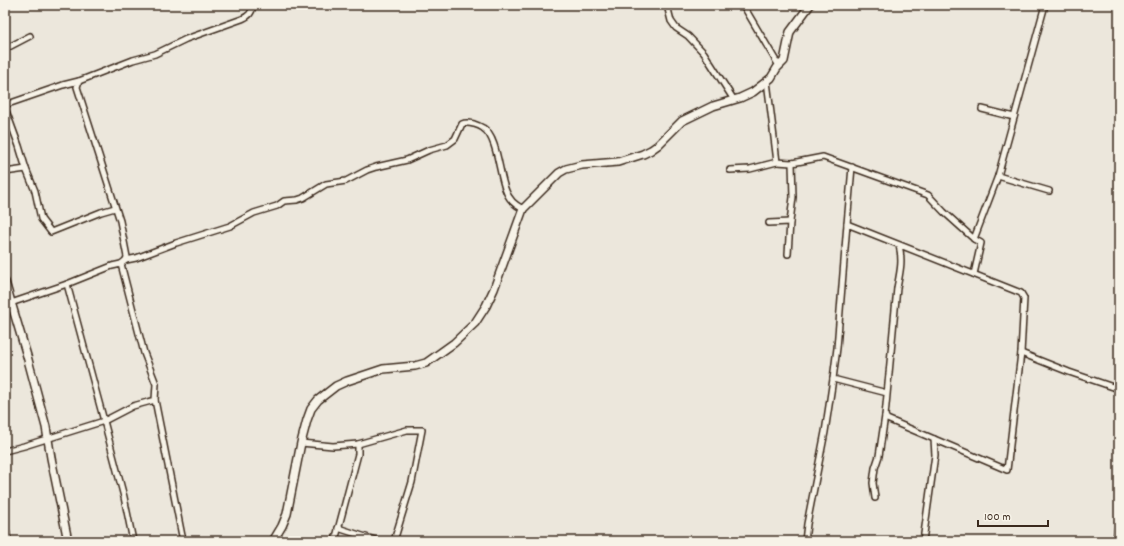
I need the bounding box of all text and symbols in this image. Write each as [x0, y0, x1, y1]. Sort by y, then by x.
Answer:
scale bar [978, 502, 1048, 528]
text: 100 m [984, 509, 1011, 526]

